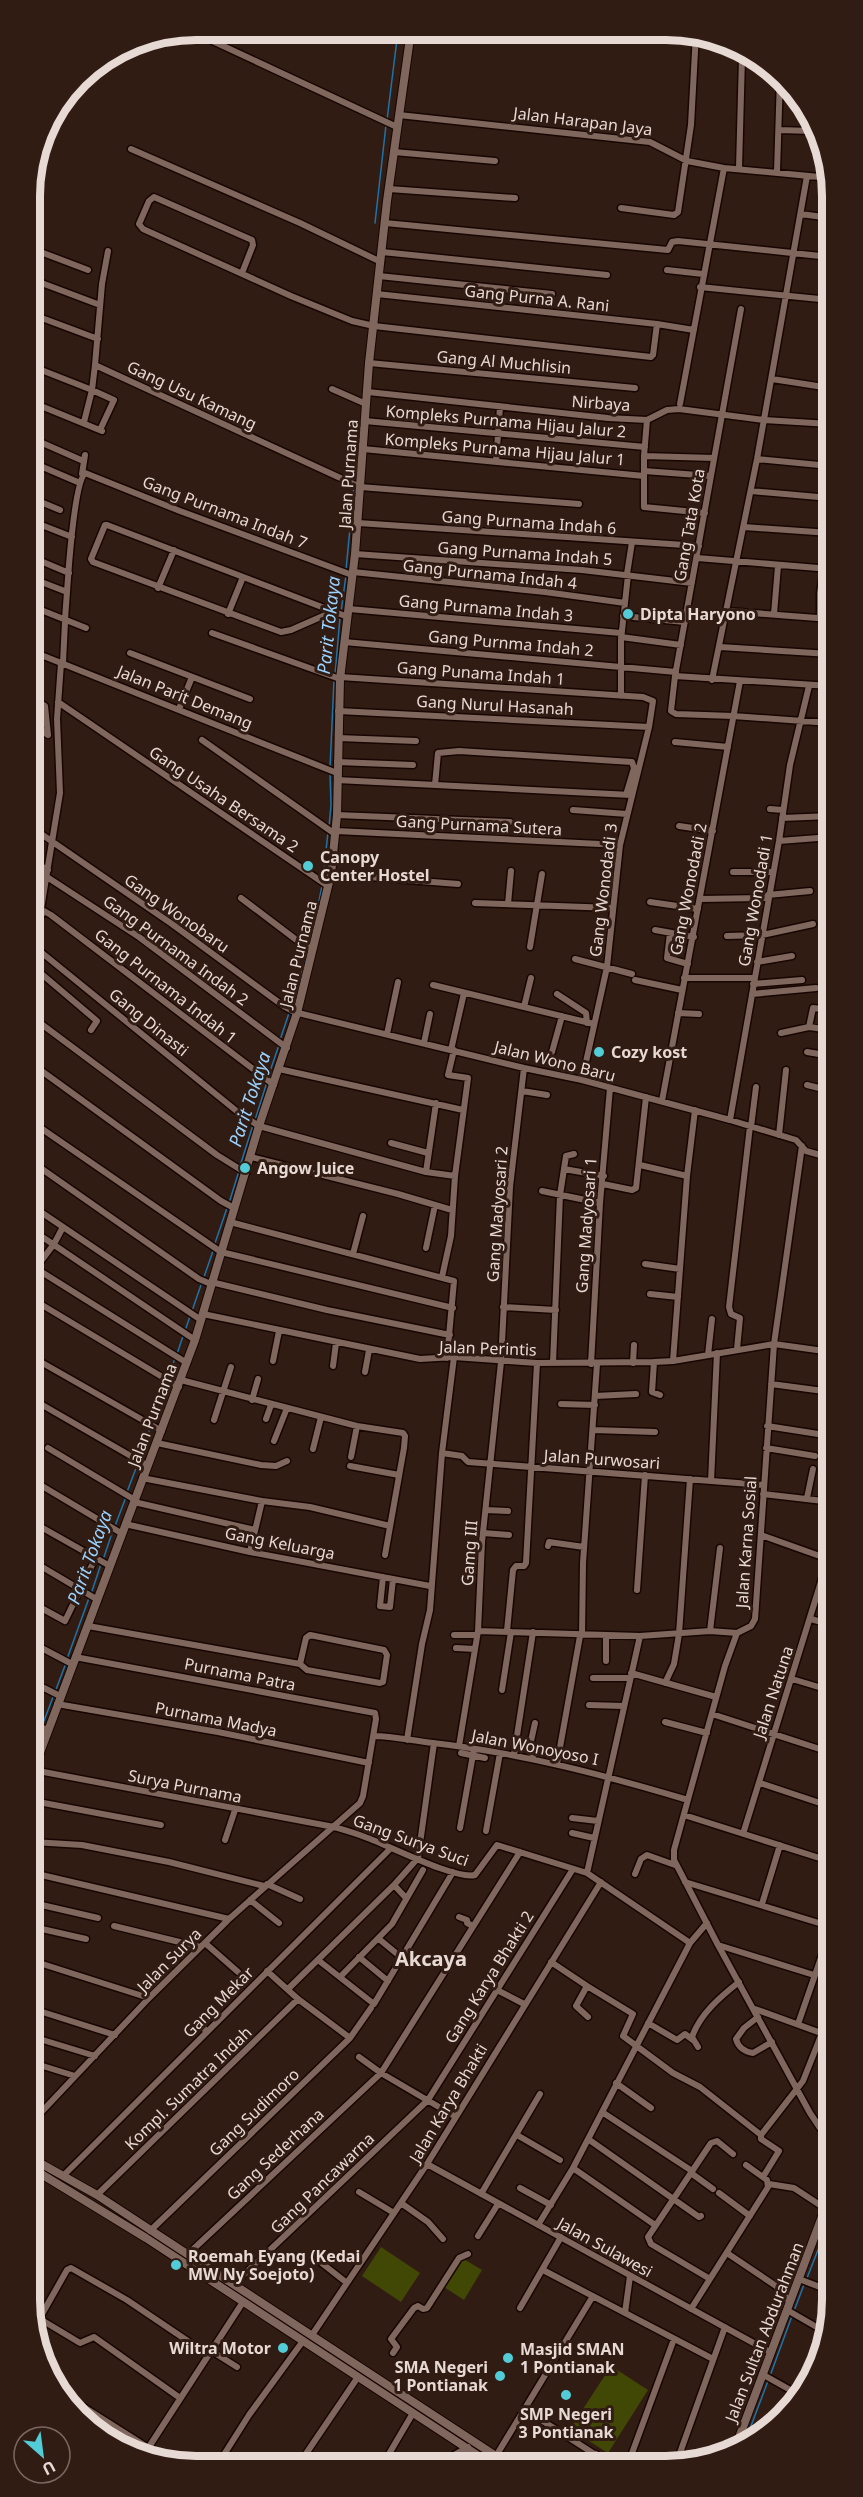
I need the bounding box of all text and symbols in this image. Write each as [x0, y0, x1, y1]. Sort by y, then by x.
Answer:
street label: Jalan Harapan Jaya [510, 101, 654, 140]
street label: Gang Purna A. Rani [464, 279, 610, 317]
street label: Gang Al Muchlisin [436, 345, 572, 379]
street label: Gang Usu Kamang [124, 355, 260, 435]
street label: Nirbaya [571, 390, 631, 416]
street label: Kompleks Purnama Hijau Jalur 2 [385, 400, 627, 442]
street label: Jalan Purnama [333, 419, 363, 531]
street label: Kompleks Purnama Hijau Jalur 1 [384, 428, 626, 470]
street label: Gang Tata Kota [668, 467, 710, 583]
street label: Gang Purnama Indah 7 [139, 470, 311, 554]
street label: Gang Purnama Indah 6 [441, 505, 617, 539]
street label: Gang Purnama Indah 5 [437, 536, 613, 570]
street label: Gang Purnama Indah 4 [402, 554, 578, 594]
water label: Parit Tokaya [311, 575, 345, 675]
street label: Gang Purnama Indah 3 [398, 589, 574, 627]
place label: Dipta Haryono [640, 603, 756, 625]
marker: Dipta Haryono [621, 607, 635, 621]
street label: Gang Purnma Indah 2 [427, 625, 595, 661]
street label: Gang Punama Indah 1 [396, 656, 566, 690]
street label: Jalan Parit Demang [112, 659, 256, 734]
street label: Gang Nurul Hasanah [416, 690, 574, 720]
street label: Gang Usaha Bersama 2 [145, 741, 303, 857]
street label: Gang Purnama Sutera [395, 810, 563, 840]
street label: Gang Wonodadi 2 [664, 821, 712, 957]
street label: Gang Wonodadi 3 [584, 822, 622, 958]
street label: Gang Wonodadi 1 [732, 832, 778, 968]
place label: Canopy Center Hostel [320, 846, 430, 886]
marker: Canopy Center Hostel [301, 859, 315, 873]
street label: Gang Wonobaru [120, 869, 234, 957]
street label: Gang Purnama Indah 2 [99, 890, 253, 1010]
street label: Jalan Purnama [274, 898, 322, 1012]
street label: Gang Purnama Indah 1 [90, 923, 242, 1049]
street label: Gang Dinasti [104, 983, 194, 1061]
street label: Jalan Wono Baru [490, 1035, 618, 1087]
place label: Cozy kost [611, 1041, 687, 1063]
marker: Cozy kost [592, 1045, 606, 1059]
water label: Parit Tokaya [222, 1048, 276, 1150]
street label: Gang Madyosari 2 [481, 1145, 513, 1283]
street label: Gang Madyosari 1 [570, 1156, 602, 1294]
place label: Angow Juice [257, 1157, 354, 1179]
marker: Angow Juice [238, 1161, 252, 1175]
street label: Jalan Perintis [437, 1335, 537, 1361]
street label: Jalan Purnama [121, 1360, 182, 1472]
street label: Jalan Purwosari [541, 1444, 661, 1474]
street label: Jalan Karna Sosial [730, 1475, 762, 1611]
water label: Parit Tokaya [61, 1507, 117, 1607]
street label: Gamg III [456, 1519, 482, 1587]
street label: Gang Keluarga [223, 1522, 337, 1564]
street label: Jalan Natuna [747, 1643, 798, 1743]
street label: Purnama Patra [183, 1652, 297, 1696]
street label: Purnama Madya [153, 1696, 279, 1742]
street label: Jalan Wonoyoso I [468, 1724, 600, 1770]
street label: Surya Purnama [126, 1764, 244, 1808]
street label: Gang Surya Suci [350, 1809, 472, 1871]
street label: Gang Karya Bhakti 2 [439, 1907, 539, 2047]
street label: Jalan Surya [130, 1923, 206, 1999]
district label: Akcaya [395, 1945, 467, 1972]
street label: Gang Mekar [178, 1961, 259, 2042]
street label: Kompl. Sumatra Indah [120, 2021, 256, 2155]
street label: Jalan Karya Bhakti [403, 2039, 492, 2168]
street label: Gang Sudimoro [204, 2063, 304, 2161]
street label: Gang Sederhana [222, 2103, 328, 2205]
street label: Gang Pancawarna [265, 2128, 379, 2238]
street label: Jalan Sulawesi [552, 2211, 657, 2282]
street label: Jalan Sultan Abdurahman [719, 2239, 808, 2427]
place label: Roemah Eyang (Kedai MW Ny Soejoto) [188, 2245, 360, 2285]
marker: Roemah Eyang (Kedai MW Ny Soejoto) [169, 2258, 183, 2272]
place label: Wiltra Motor [169, 2337, 271, 2359]
place label: Masjid SMAN 1 Pontianak [520, 2338, 625, 2378]
marker: Wiltra Motor [276, 2341, 290, 2355]
marker: Masjid SMAN 1 Pontianak [501, 2351, 515, 2365]
place label: SMA Negeri 1 Pontianak [393, 2356, 488, 2396]
marker: SMA Negeri 1 Pontianak [493, 2369, 507, 2383]
marker: SMP Negeri 3 Pontianak [559, 2388, 573, 2402]
place label: SMP Negeri 3 Pontianak [519, 2403, 614, 2443]
north arrow [12, 2425, 72, 2485]
text: U [39, 2456, 60, 2481]

